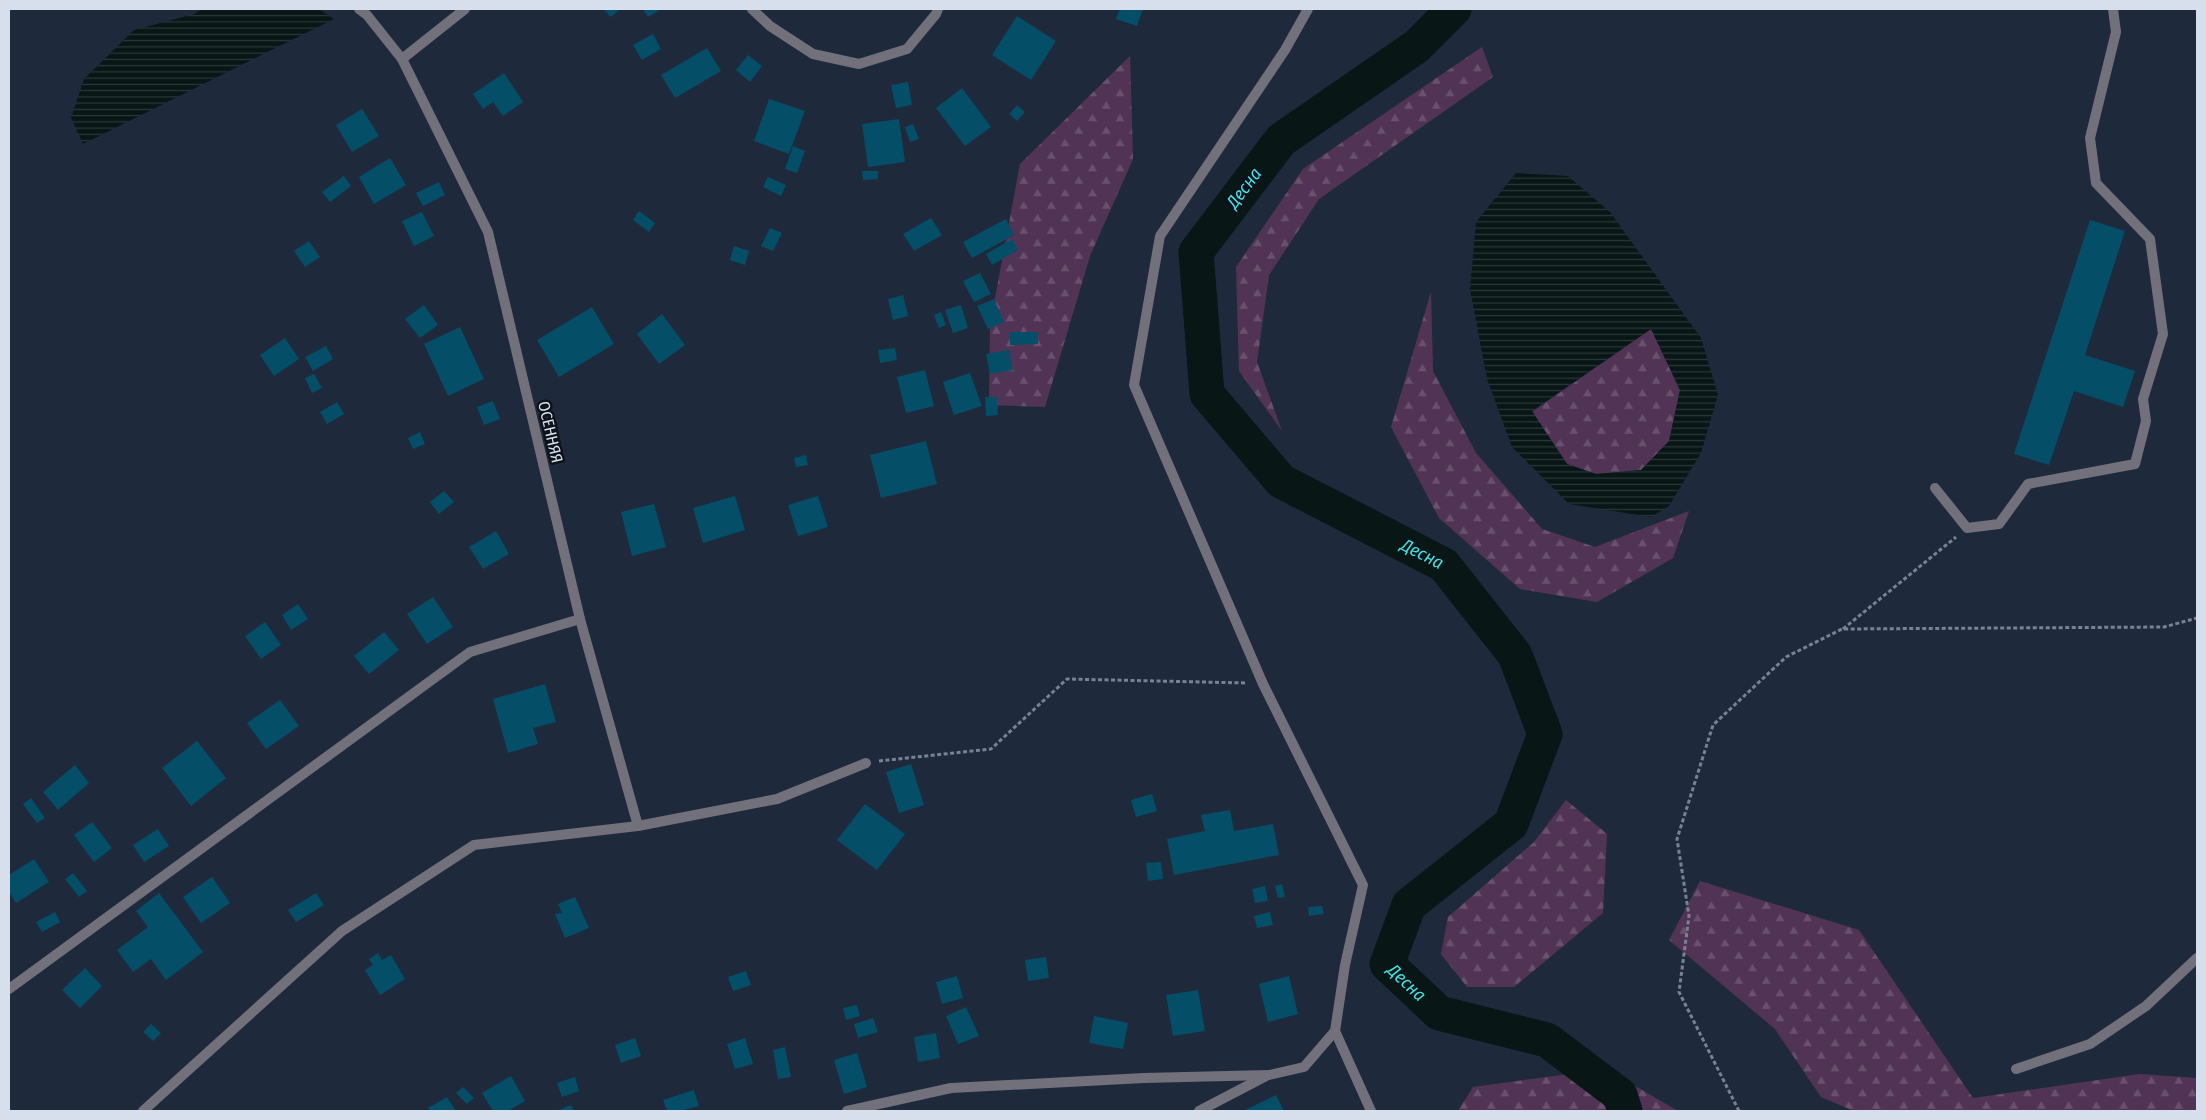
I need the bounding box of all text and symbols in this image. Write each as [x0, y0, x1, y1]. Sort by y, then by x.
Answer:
water label: Десна [1220, 163, 1266, 214]
street label: ОСЕННЯЯ [534, 399, 567, 465]
water label: Десна [1396, 533, 1447, 574]
water label: Десна [1381, 958, 1431, 1006]

